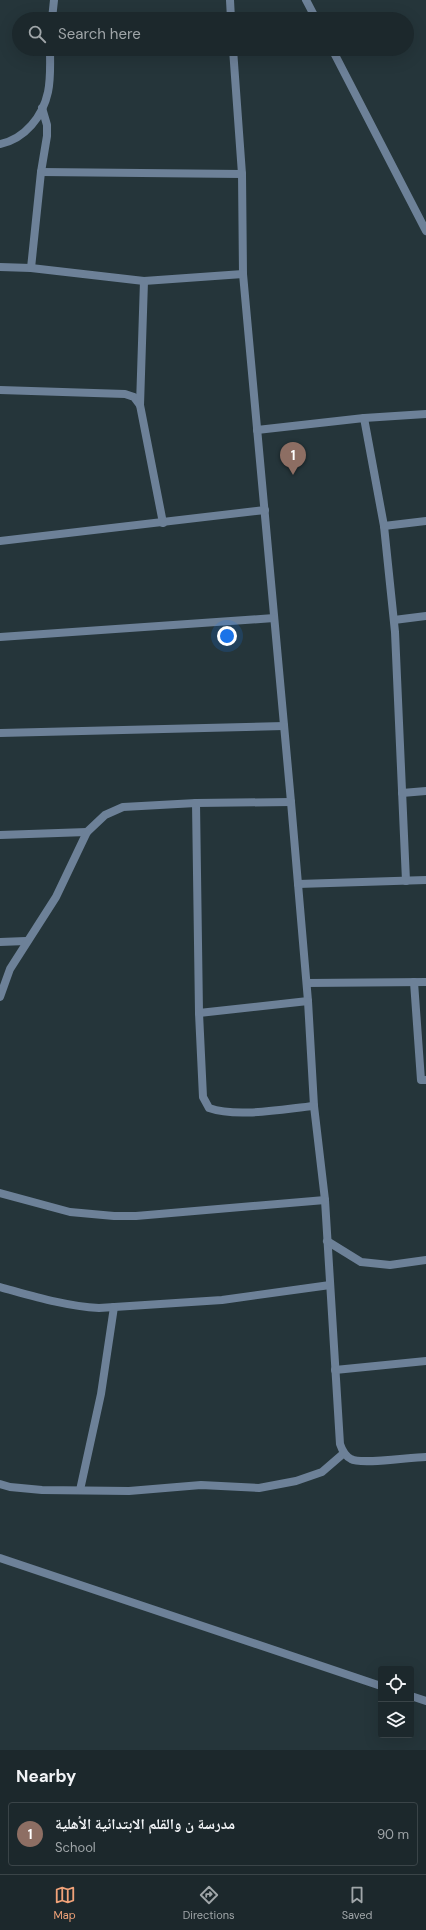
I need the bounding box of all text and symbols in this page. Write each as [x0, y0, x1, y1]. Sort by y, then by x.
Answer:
search box [12, 12, 414, 56]
icon: search [26, 23, 48, 45]
text: Search here [58, 24, 141, 44]
pin: 1 [280, 442, 306, 475]
your location [217, 626, 237, 646]
map controls [378, 1666, 414, 1738]
button: locate [378, 1666, 414, 1702]
button: layers [378, 1702, 414, 1738]
text: Nearby [16, 1765, 76, 1787]
text: مدرسة ن والقلم الابتدائية الأهلية [55, 1814, 235, 1834]
text: 1 [28, 1826, 32, 1843]
text: 90 m [377, 1826, 409, 1843]
text: School [55, 1839, 96, 1856]
tab: Map [54, 1884, 76, 1922]
tab: Directions [183, 1884, 235, 1922]
tab: Saved [342, 1884, 372, 1922]

